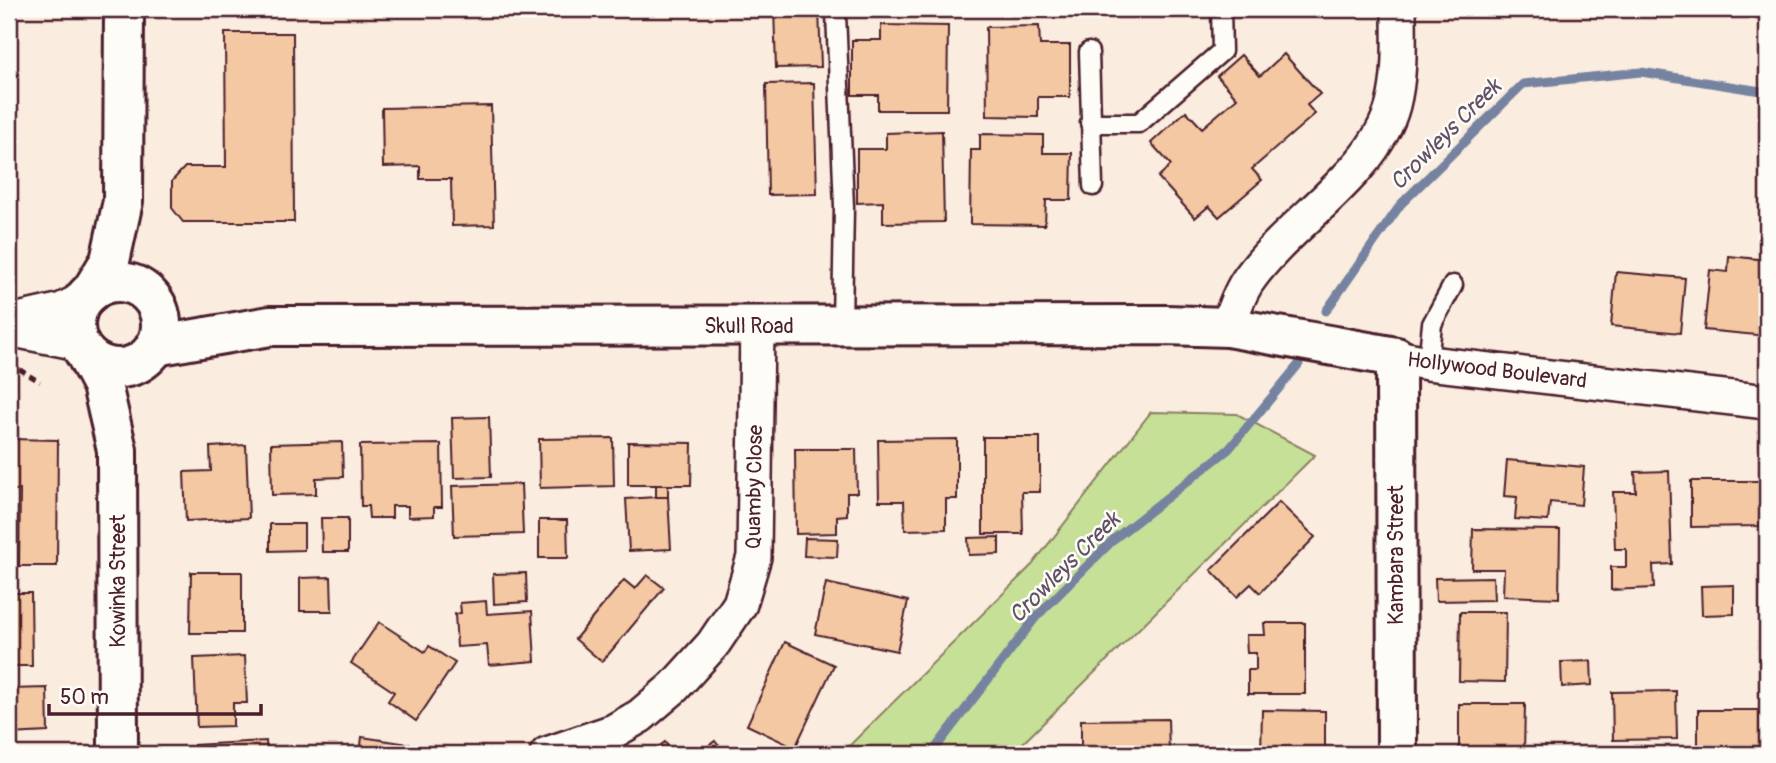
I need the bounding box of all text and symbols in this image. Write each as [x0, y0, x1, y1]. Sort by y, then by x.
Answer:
water label: Crowleys Creek [1384, 71, 1509, 196]
street label: Skull Road [704, 313, 794, 340]
street label: Hollywood Boulevard [1406, 346, 1588, 395]
street label: Quamby Close [740, 424, 769, 550]
street label: Kambara Street [1383, 485, 1410, 625]
water label: Crowleys Creek [1003, 504, 1128, 629]
street label: Kowinka Street [105, 514, 132, 648]
scale bar [49, 672, 261, 716]
text: 50 m [60, 684, 109, 711]

